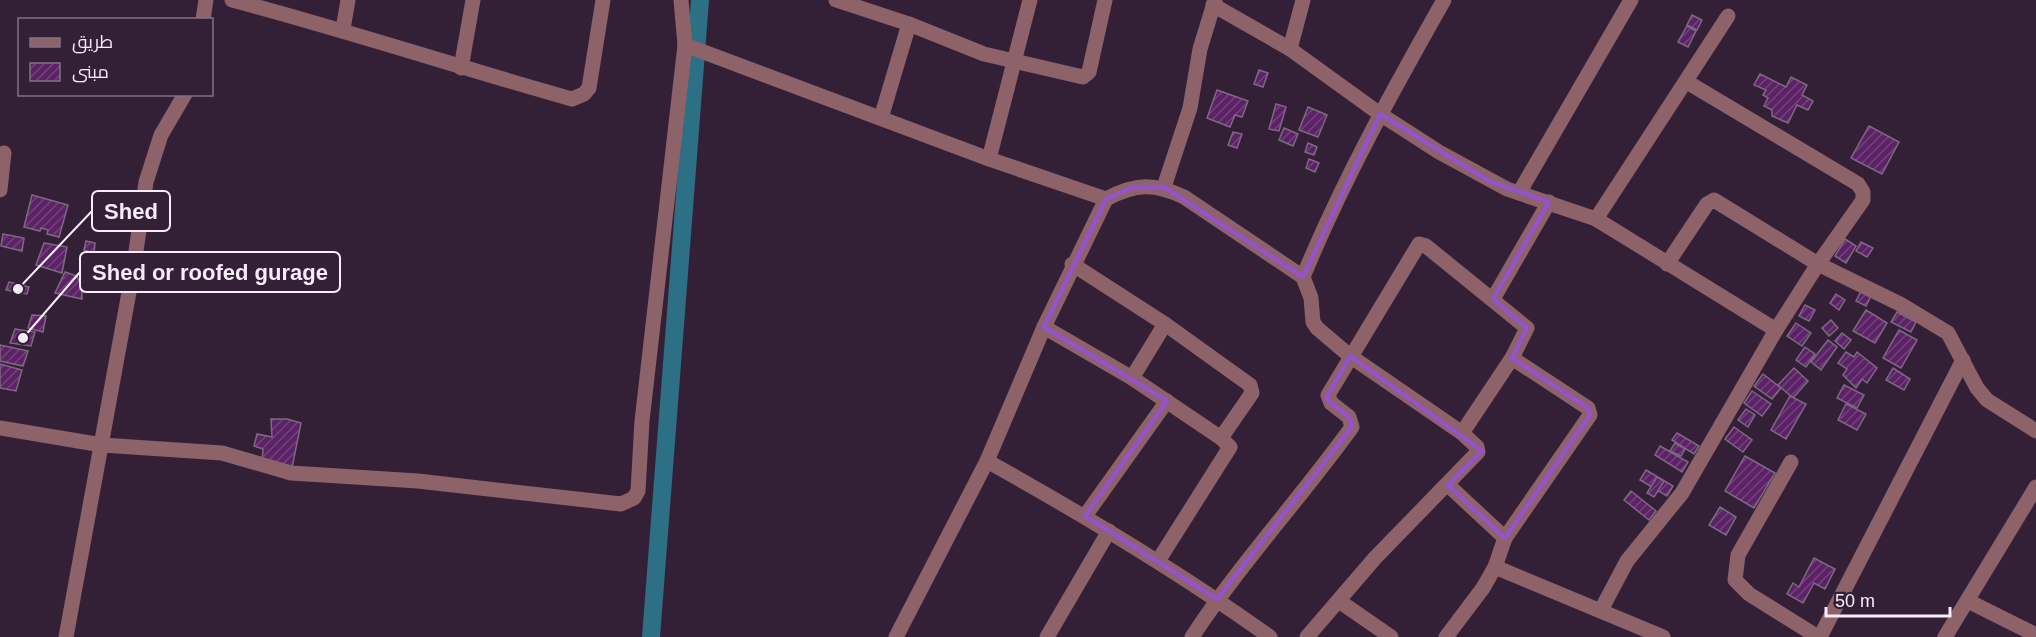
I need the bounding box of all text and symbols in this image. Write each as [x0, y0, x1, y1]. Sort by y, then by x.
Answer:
legend [18, 18, 213, 96]
text: طريق [72, 32, 113, 54]
text: مبنى [72, 62, 109, 83]
callout: Shed [92, 191, 170, 231]
text: Shed [104, 199, 158, 224]
callout: Shed or roofed gurage [80, 252, 340, 292]
text: Shed or roofed gurage [92, 260, 328, 285]
scale bar [1826, 580, 1950, 618]
text: 50 m [1835, 591, 1875, 611]

